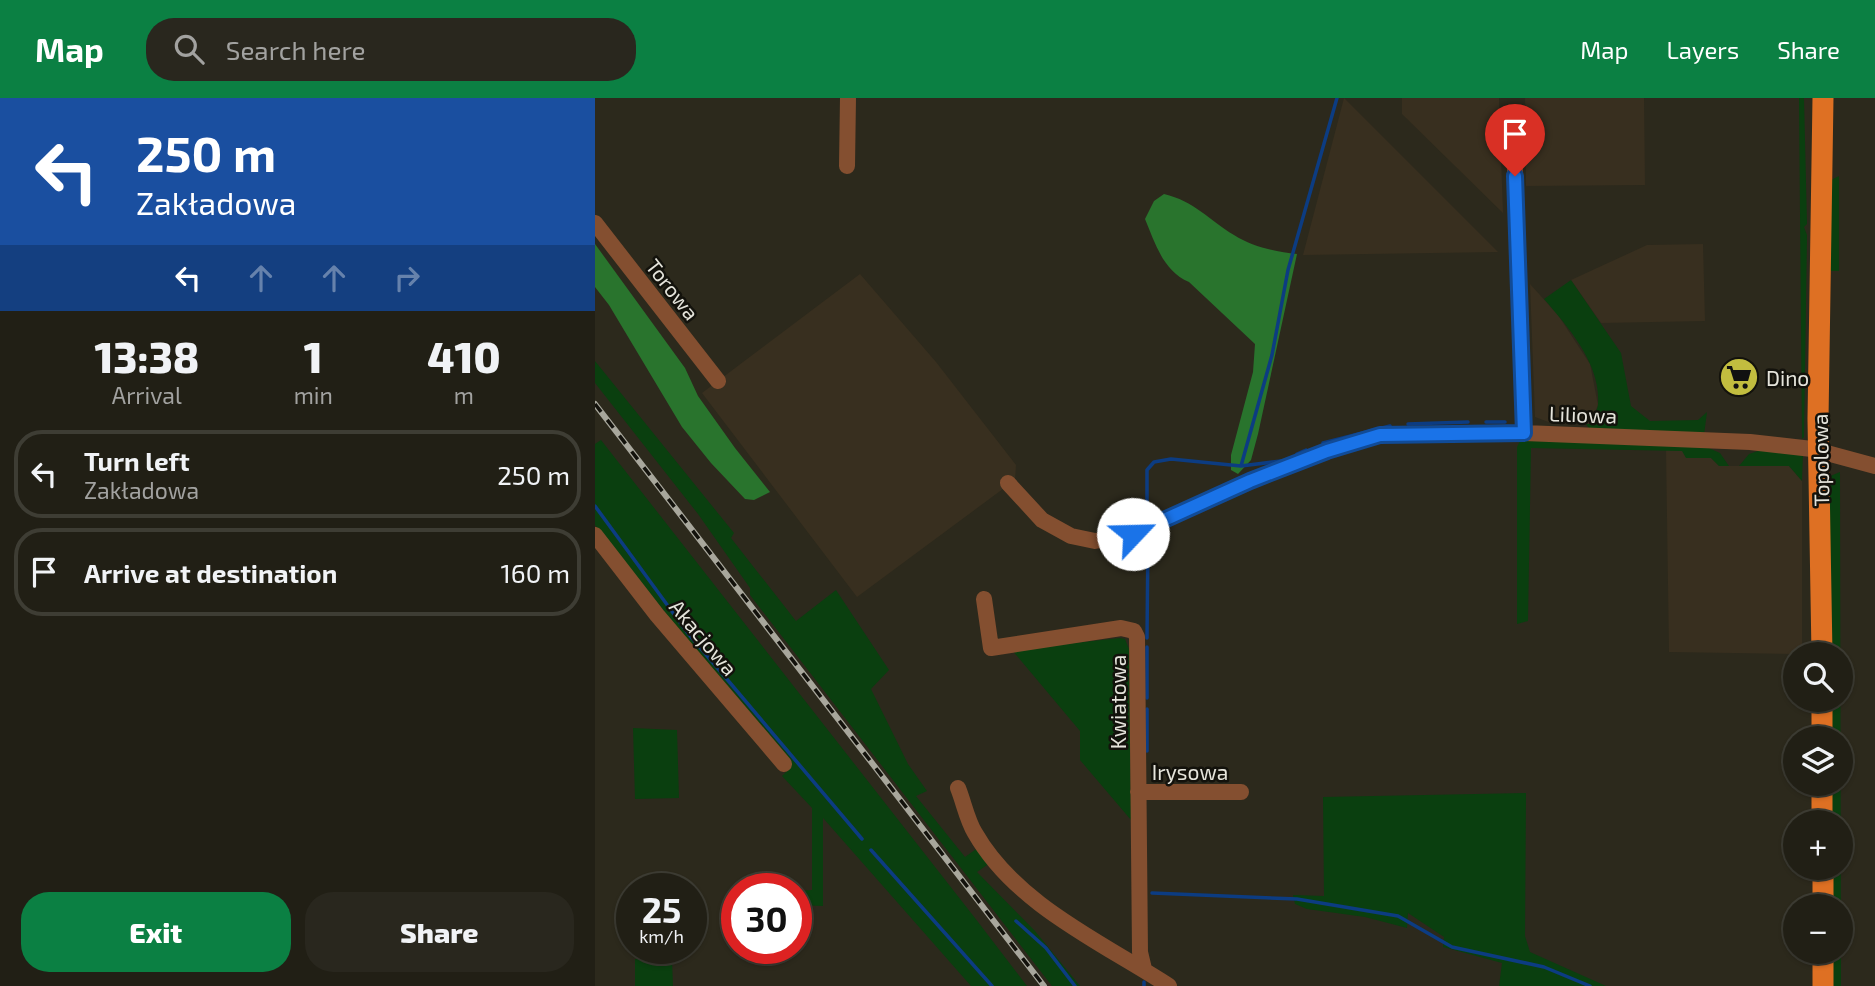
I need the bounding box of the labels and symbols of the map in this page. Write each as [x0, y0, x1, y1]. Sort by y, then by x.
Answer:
pin [1485, 104, 1545, 176]
street label: Torowa [641, 254, 705, 324]
supermarket icon: Dino [1718, 356, 1760, 398]
place label: Dino [1766, 365, 1809, 390]
street label: Liliowa [1549, 400, 1617, 428]
street label: Topolowa [1807, 413, 1833, 507]
position arrow [1096, 497, 1170, 571]
street label: Akacjowa [664, 594, 743, 681]
street label: Kwiatowa [1105, 655, 1130, 749]
street label: Irysowa [1152, 759, 1228, 784]
speed limit sign: 30 [721, 873, 812, 964]

